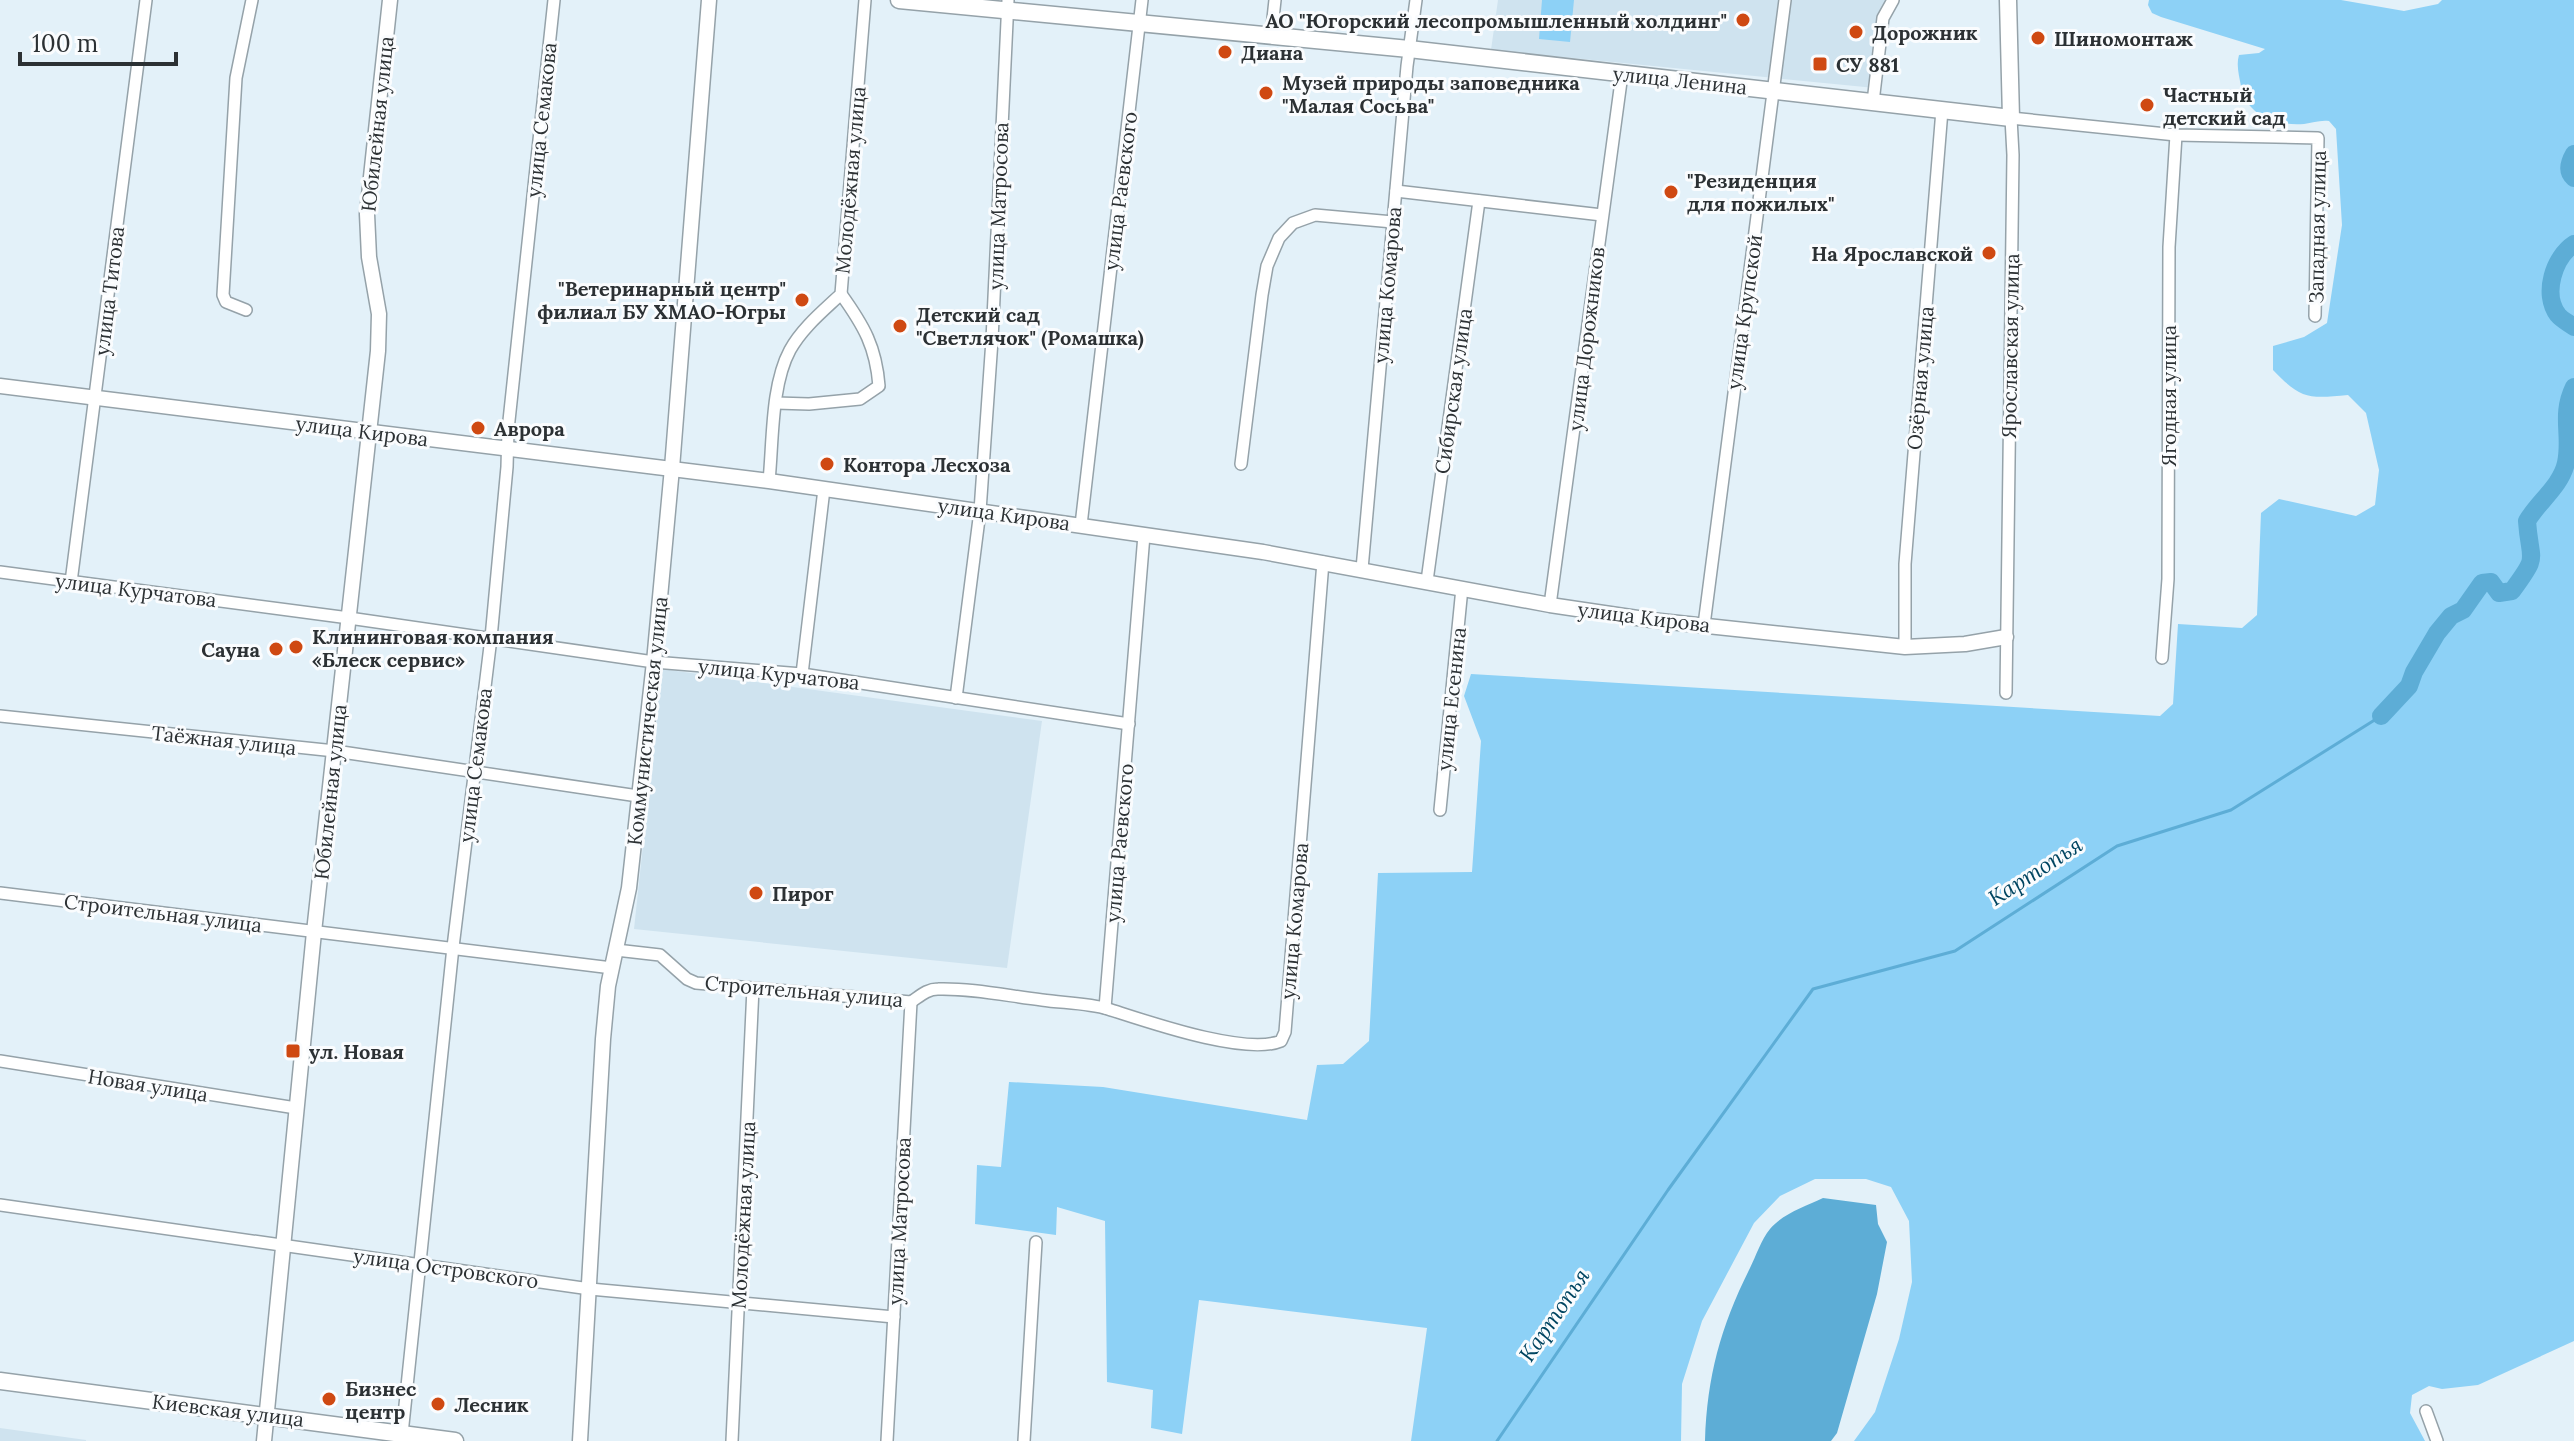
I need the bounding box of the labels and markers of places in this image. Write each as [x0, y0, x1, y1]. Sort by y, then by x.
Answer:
place label: АО "Югорский лесопромышленный холдинг" [1265, 8, 1727, 33]
marker: АО "Югорский лесопромышленный холдинг" [1734, 11, 1752, 29]
place label: Дорожник [1872, 20, 1978, 45]
marker: Дорожник [1847, 23, 1865, 41]
place label: Шиномонтаж [2054, 26, 2193, 51]
marker: Шиномонтаж [2029, 29, 2047, 47]
place label: Диана [1241, 40, 1304, 65]
marker: Диана [1216, 43, 1234, 61]
place label: СУ 881 [1836, 52, 1899, 77]
marker: СУ 881 [1811, 55, 1829, 73]
place label: Музей природы заповедника "Малая Сосьва" [1282, 70, 1580, 118]
place label: Частный детский сад [2163, 82, 2286, 130]
marker: Музей природы заповедника "Малая Сосьва" [1257, 84, 1275, 102]
marker: Частный детский сад [2138, 96, 2156, 114]
place label: "Резиденция для пожилых" [1687, 168, 1834, 216]
marker: "Резиденция для пожилых" [1662, 183, 1680, 201]
place label: На Ярославской [1811, 241, 1973, 266]
marker: На Ярославской [1980, 244, 1998, 262]
place label: "Ветеринарный центр" филиал БУ ХМАО-Югры [537, 276, 786, 324]
marker: "Ветеринарный центр" филиал БУ ХМАО-Югры [793, 291, 811, 309]
place label: Детский сад "Светлячок" (Ромашка) [916, 302, 1144, 351]
marker: Детский сад "Светлячок" (Ромашка) [891, 317, 909, 335]
place label: Аврора [494, 416, 565, 441]
marker: Аврора [469, 419, 487, 437]
place label: Контора Лесхоза [843, 452, 1011, 477]
marker: Контора Лесхоза [818, 455, 836, 473]
place label: Клининговая компания «Блеск сервис» [312, 624, 554, 672]
place label: Сауна [201, 637, 261, 662]
marker: Клининговая компания «Блеск сервис» [287, 638, 305, 656]
marker: Сауна [267, 640, 285, 658]
place label: Пирог [772, 881, 834, 906]
marker: Пирог [747, 884, 765, 902]
place label: ул. Новая [309, 1039, 404, 1064]
marker: ул. Новая [284, 1042, 302, 1060]
place label: Бизнес центр [345, 1376, 417, 1424]
marker: Бизнес центр [320, 1390, 338, 1408]
place label: Лесник [454, 1392, 529, 1417]
marker: Лесник [429, 1395, 447, 1413]

